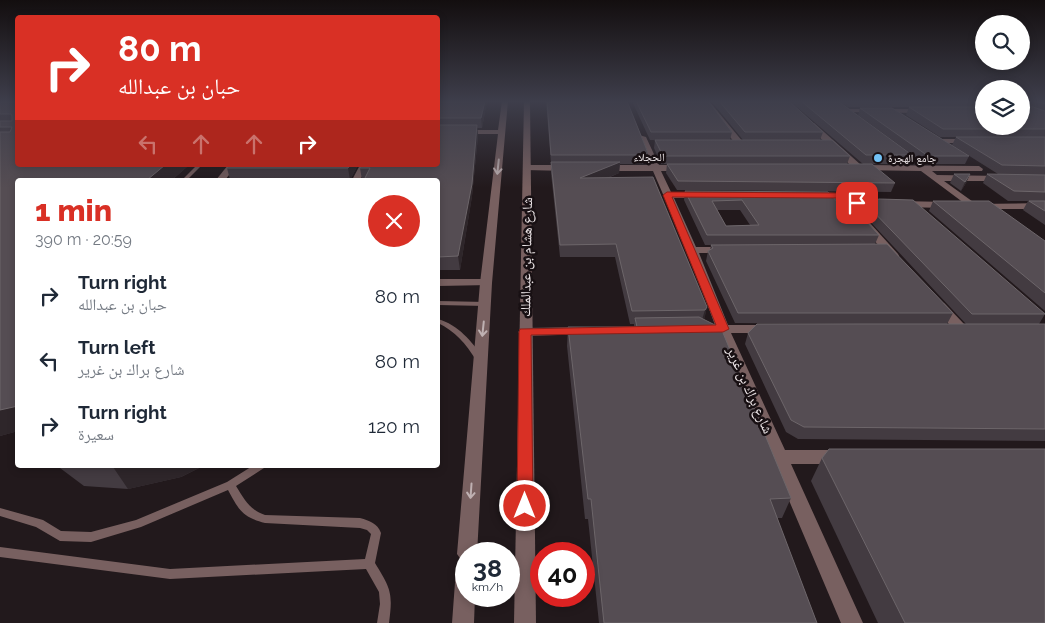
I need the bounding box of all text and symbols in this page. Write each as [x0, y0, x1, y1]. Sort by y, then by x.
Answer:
map controls [975, 15, 1030, 135]
button: search [975, 15, 1030, 70]
text: 80 m [118, 28, 202, 69]
icon: right [35, 35, 100, 100]
text: حبان بن عبدالله [118, 73, 240, 99]
button: layers [975, 80, 1030, 135]
icon: left [134, 130, 162, 158]
icon: ahead [187, 130, 215, 158]
icon: ahead [240, 130, 268, 158]
icon: right [293, 130, 321, 158]
street label: الحجلاء [633, 151, 665, 164]
marker: جامع الهجرة [872, 152, 884, 164]
place label: جامع الهجرة [888, 152, 936, 165]
one-way arrow [493, 158, 502, 174]
pin [836, 182, 878, 224]
icon: arrive [843, 189, 871, 217]
text: 1 min [35, 193, 112, 228]
button: close [368, 195, 420, 247]
street label: شارع هشام بن عبدالملك [517, 197, 537, 317]
text: 390 m · 20:59 [35, 230, 132, 249]
text: Turn right [78, 271, 167, 293]
icon: right [35, 282, 63, 310]
text: 80 m [375, 285, 420, 307]
text: حبان بن عبدالله [78, 295, 167, 314]
one-way arrow [479, 320, 488, 336]
text: Turn left [78, 336, 155, 358]
street label: شارع براك بن غرير [722, 343, 776, 437]
icon: left [35, 347, 63, 375]
text: 80 m [375, 350, 420, 372]
text: شارع براك بن غرير [78, 360, 185, 379]
text: Turn right [78, 401, 167, 423]
icon: right [35, 412, 63, 440]
text: 120 m [368, 415, 420, 437]
text: سعيرة [78, 425, 114, 444]
position arrow [498, 479, 550, 531]
one-way arrow [467, 482, 476, 498]
speed limit sign: 40 [530, 542, 595, 607]
text: 38 [473, 553, 502, 583]
text: km/h [472, 580, 503, 594]

